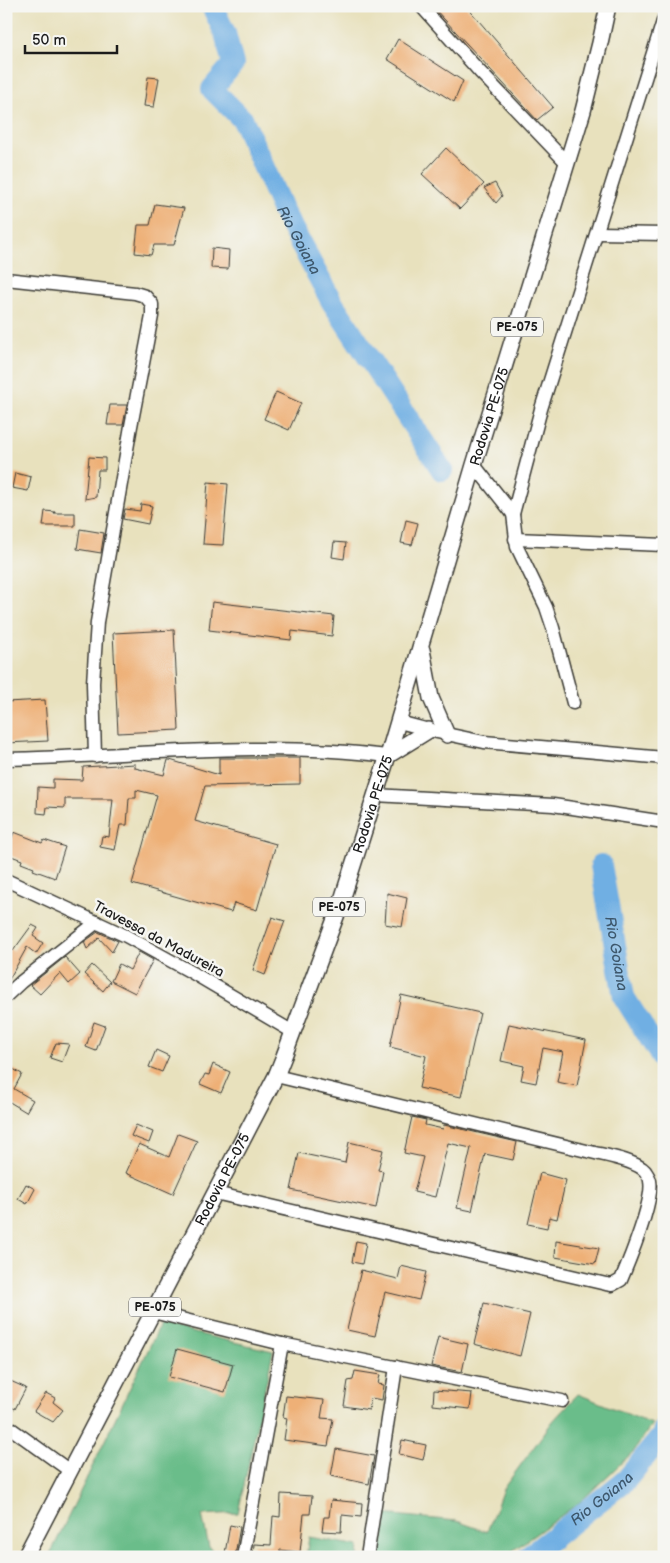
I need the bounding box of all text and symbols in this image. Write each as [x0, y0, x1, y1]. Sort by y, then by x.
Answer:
scale bar [25, 22, 118, 54]
text: 50 m [32, 31, 66, 50]
water label: Rio Goiana [272, 202, 325, 278]
road number: PE-075 [491, 318, 543, 337]
street label: Rodovia PE-075 [466, 365, 512, 468]
street label: Rodovia PE-075 [349, 753, 396, 855]
street label: Travessa da Madureira [91, 897, 227, 981]
road number: PE-075 [313, 898, 365, 916]
water label: Rio Goiana [601, 915, 632, 992]
street label: Rodovia PE-075 [191, 1130, 253, 1228]
road number: PE-075 [129, 1298, 181, 1316]
water label: Rio Goiana [566, 1468, 638, 1530]

